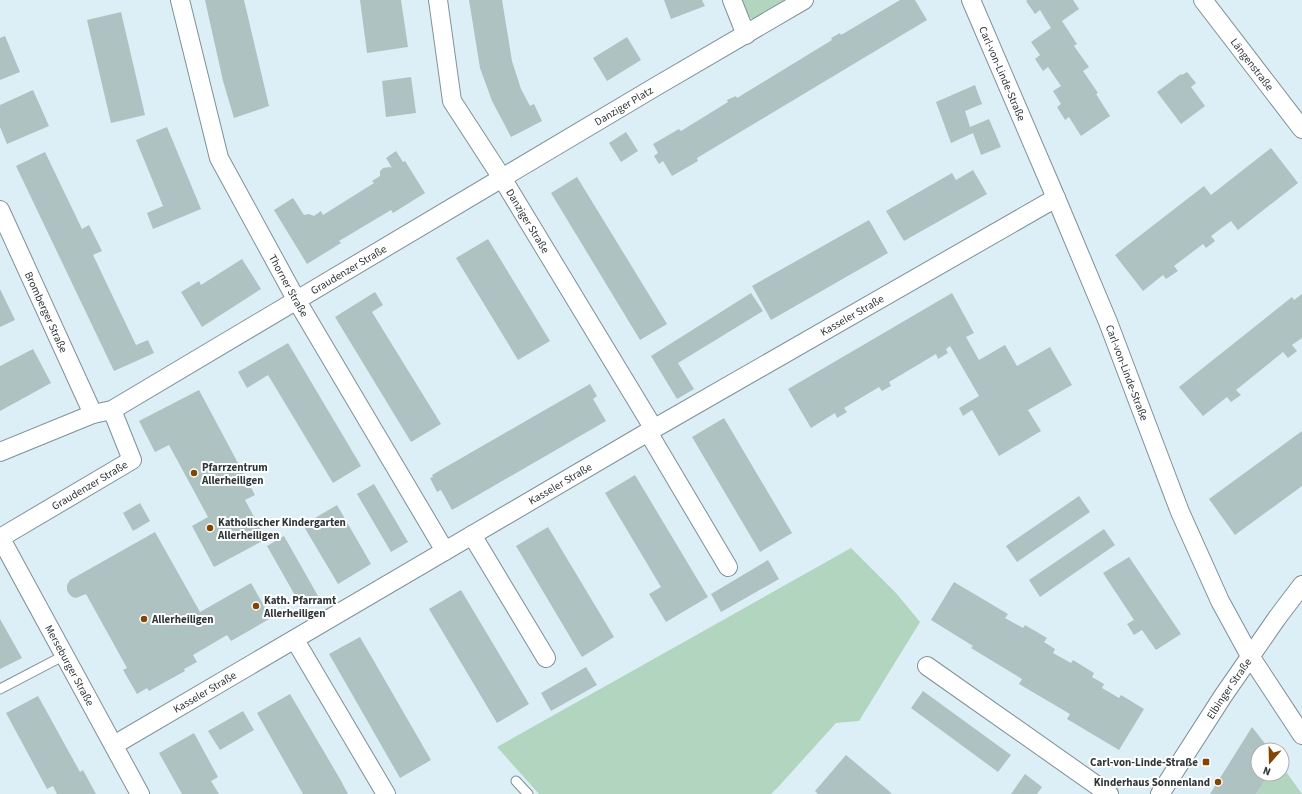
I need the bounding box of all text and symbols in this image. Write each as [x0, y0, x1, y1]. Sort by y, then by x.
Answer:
street label: Carl-von-Linde-Straße [976, 24, 1030, 124]
street label: Längenstraße [1227, 35, 1278, 94]
street label: Danziger Platz [591, 82, 656, 129]
street label: Danziger Straße [503, 186, 554, 256]
street label: Graudenzer Straße [308, 241, 390, 298]
street label: Thorner Straße [265, 251, 312, 320]
street label: Bromberger Straße [21, 269, 72, 355]
street label: Kasseler Straße [817, 291, 887, 339]
street label: Carl-von-Linde-Straße [1102, 322, 1152, 423]
street label: Graudenzer Straße [49, 457, 131, 513]
street label: Kasseler Straße [526, 459, 595, 508]
place label: Pfarrzentrum Allerheiligen [201, 460, 268, 488]
marker: Pfarrzentrum Allerheiligen [189, 468, 199, 478]
place label: Katholischer Kindergarten Allerheiligen [217, 515, 346, 543]
marker: Katholischer Kindergarten Allerheiligen [205, 523, 215, 533]
place label: Kath. Pfarramt Allerheiligen [263, 593, 337, 621]
marker: Kath. Pfarramt Allerheiligen [251, 601, 261, 611]
place label: Allerheiligen [151, 612, 214, 627]
marker: Allerheiligen [139, 614, 149, 624]
street label: Merseburger Straße [42, 622, 98, 709]
street label: Elbinger Straße [1203, 654, 1255, 722]
street label: Kasseler Straße [170, 667, 240, 716]
north arrow [1250, 742, 1290, 782]
place label: Carl-von-Linde-Straße [1090, 755, 1198, 770]
marker: Carl-von-Linde-Straße [1201, 757, 1211, 767]
text: N [1261, 763, 1273, 779]
place label: Kinderhaus Sonnenland [1094, 775, 1210, 790]
marker: Kinderhaus Sonnenland [1213, 777, 1223, 787]

